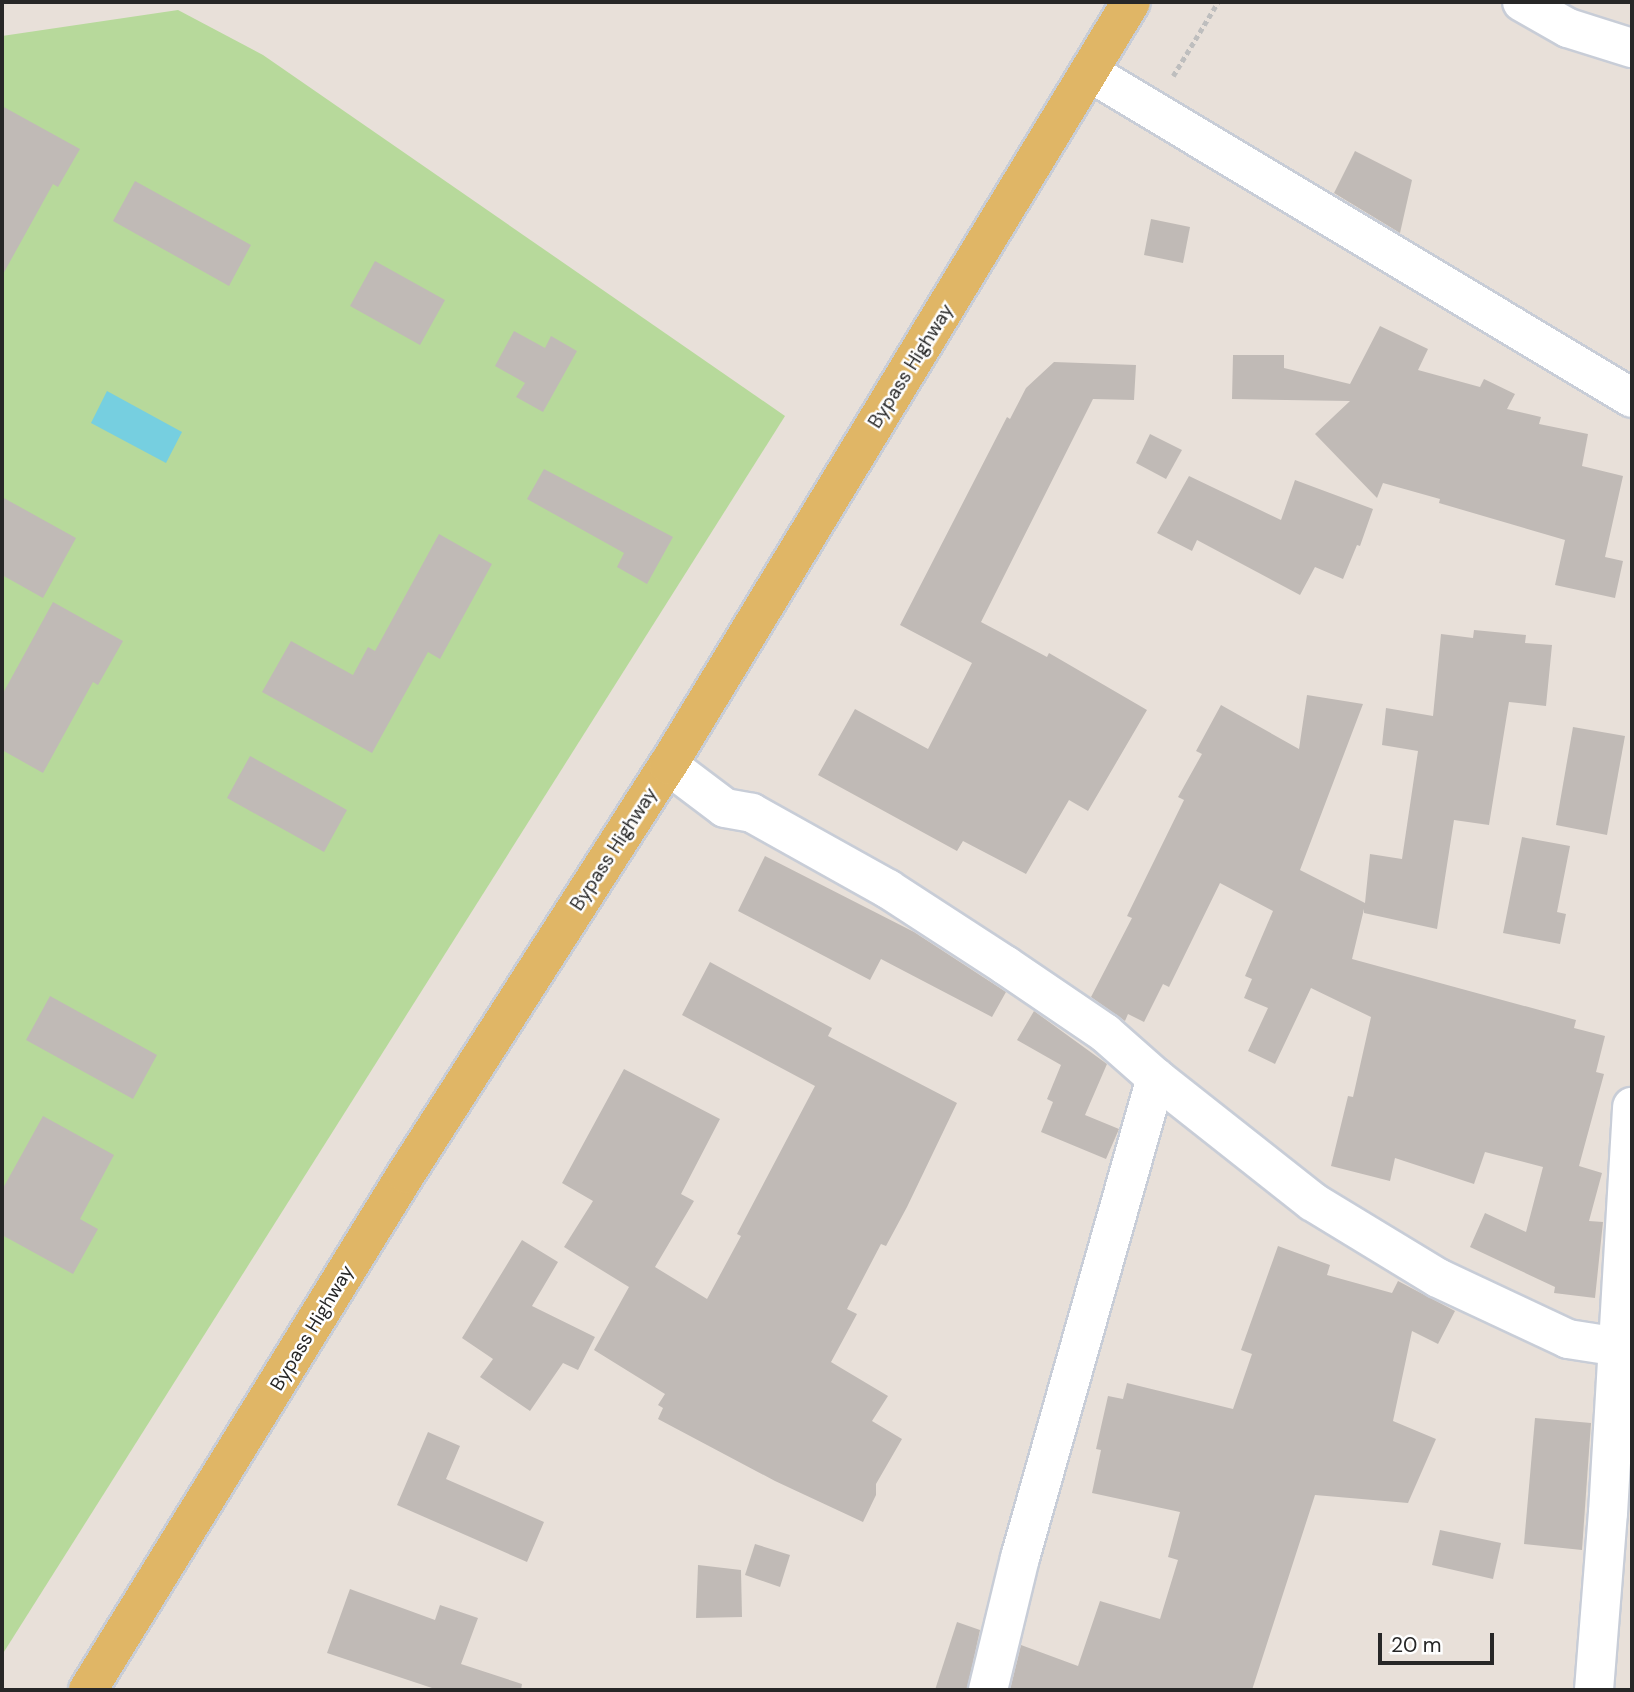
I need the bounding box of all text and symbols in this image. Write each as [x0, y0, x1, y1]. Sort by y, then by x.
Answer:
street label: Bypass Highway [864, 300, 958, 432]
street label: Bypass Highway [566, 783, 662, 915]
street label: Bypass Highway [266, 1261, 358, 1395]
scale bar [1382, 1618, 1498, 1662]
text: 20 m [1391, 1631, 1442, 1659]

